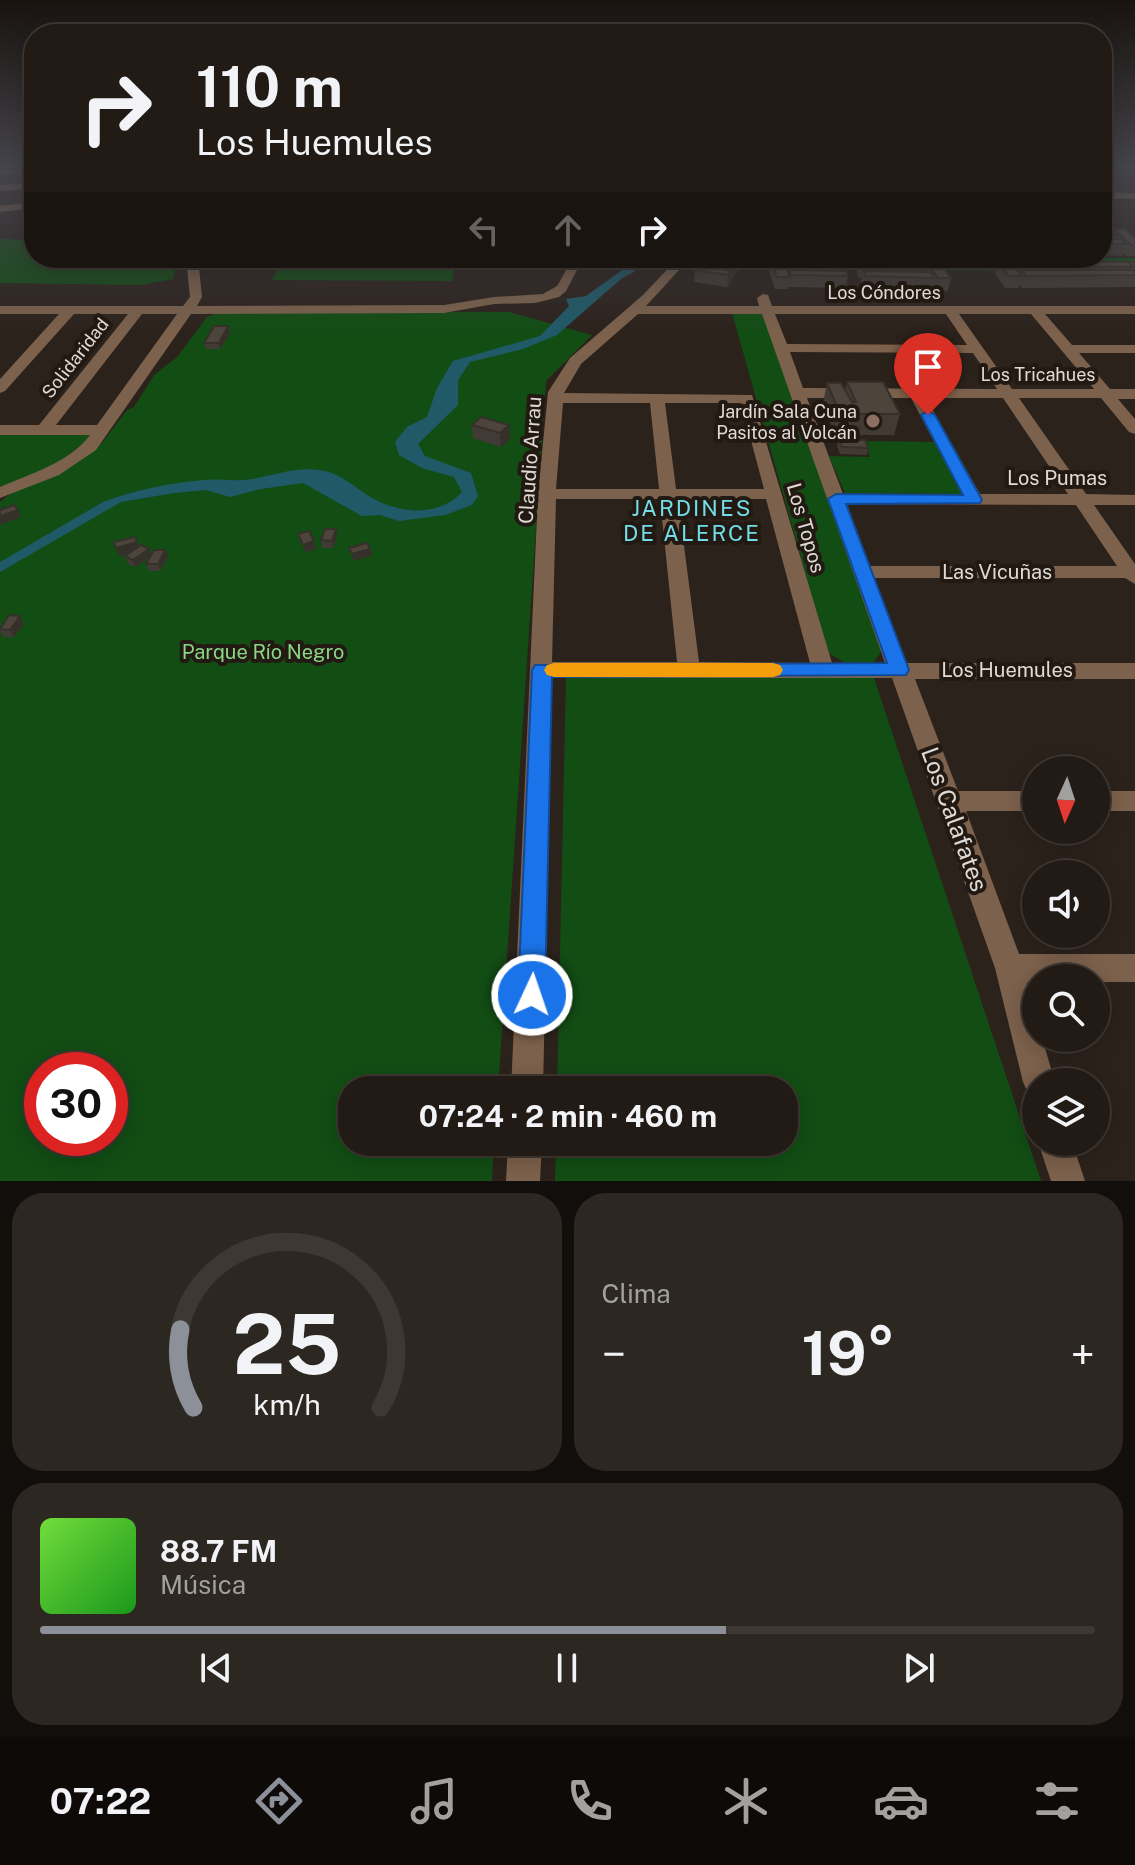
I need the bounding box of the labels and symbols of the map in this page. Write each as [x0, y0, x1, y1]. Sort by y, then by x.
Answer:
street label: Los Cóndores [827, 282, 941, 303]
street label: Solidaridad [37, 314, 113, 402]
pin [894, 333, 962, 415]
street label: Los Tricahues [981, 364, 1095, 385]
street label: Claudio Arrau [514, 396, 546, 524]
place label: Jardín Sala Cuna Pasitos al Volcán [716, 401, 857, 443]
marker: Jardín Sala Cuna Pasitos al Volcán [864, 412, 882, 430]
street label: Los Pumas [1007, 466, 1107, 490]
street label: Los Topos [782, 480, 830, 576]
district label: JARDINES DE ALERCE [623, 495, 761, 546]
street label: Las Vicuñas [942, 560, 1052, 584]
park label: Parque Río Negro [182, 640, 344, 664]
street label: Los Huemules [941, 658, 1073, 682]
street label: Los Calafates [916, 743, 994, 895]
north arrow [1022, 756, 1110, 844]
position arrow [490, 953, 574, 1037]
speed limit sign: 30 [24, 1052, 128, 1156]

